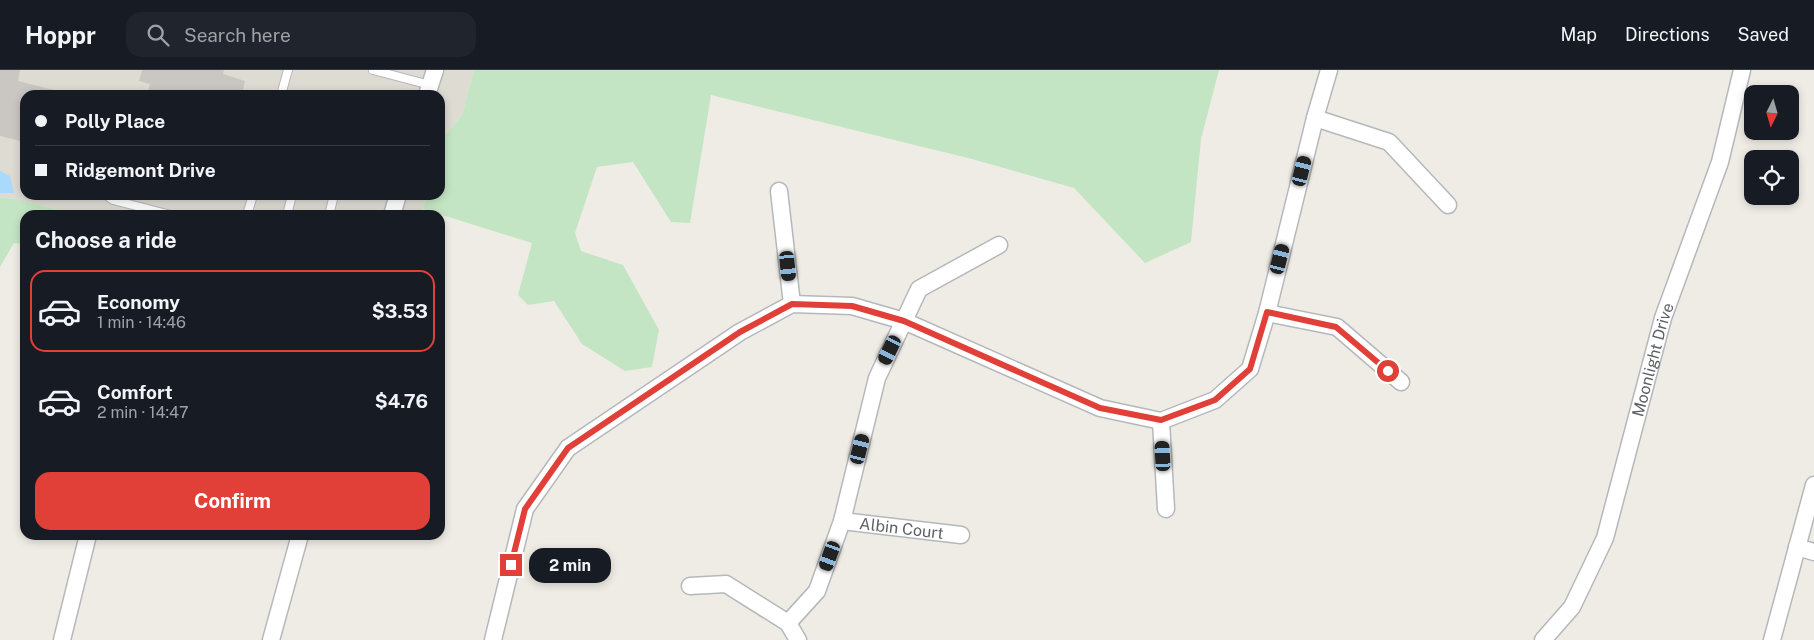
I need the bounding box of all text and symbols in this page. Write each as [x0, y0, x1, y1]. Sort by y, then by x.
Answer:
search box [126, 12, 476, 57]
text: Hoppr [25, 21, 96, 49]
icon: search [144, 21, 172, 49]
text: Search here [184, 24, 291, 46]
text: Map [1560, 24, 1597, 45]
text: Directions [1625, 24, 1710, 45]
text: Saved [1738, 24, 1789, 45]
north arrow [1744, 85, 1799, 140]
map controls [1744, 85, 1799, 205]
text: Polly Place [65, 110, 165, 132]
button: locate [1744, 150, 1799, 205]
car [1291, 155, 1312, 187]
text: Ridgemont Drive [65, 159, 216, 181]
text: Choose a ride [35, 227, 177, 253]
car [1269, 243, 1290, 275]
car [778, 250, 797, 282]
icon: car [37, 289, 82, 334]
text: Economy [97, 291, 180, 313]
text: $3.53 [372, 300, 428, 322]
street label: Moonlight Drive [1628, 300, 1677, 419]
text: 1 min · 14:46 [97, 313, 186, 332]
car [876, 333, 903, 367]
route start [1377, 360, 1399, 382]
icon: car [37, 379, 82, 424]
text: Comfort [97, 381, 173, 403]
text: $4.76 [375, 390, 428, 412]
text: 2 min · 14:47 [97, 403, 189, 422]
car [849, 433, 870, 465]
car [1154, 441, 1171, 471]
button: Confirm [35, 472, 430, 530]
street label: Albin Court [858, 514, 945, 542]
car [817, 539, 842, 573]
callout: 2 min [528, 548, 611, 582]
route end [500, 554, 522, 576]
text: 2 min [549, 556, 591, 575]

